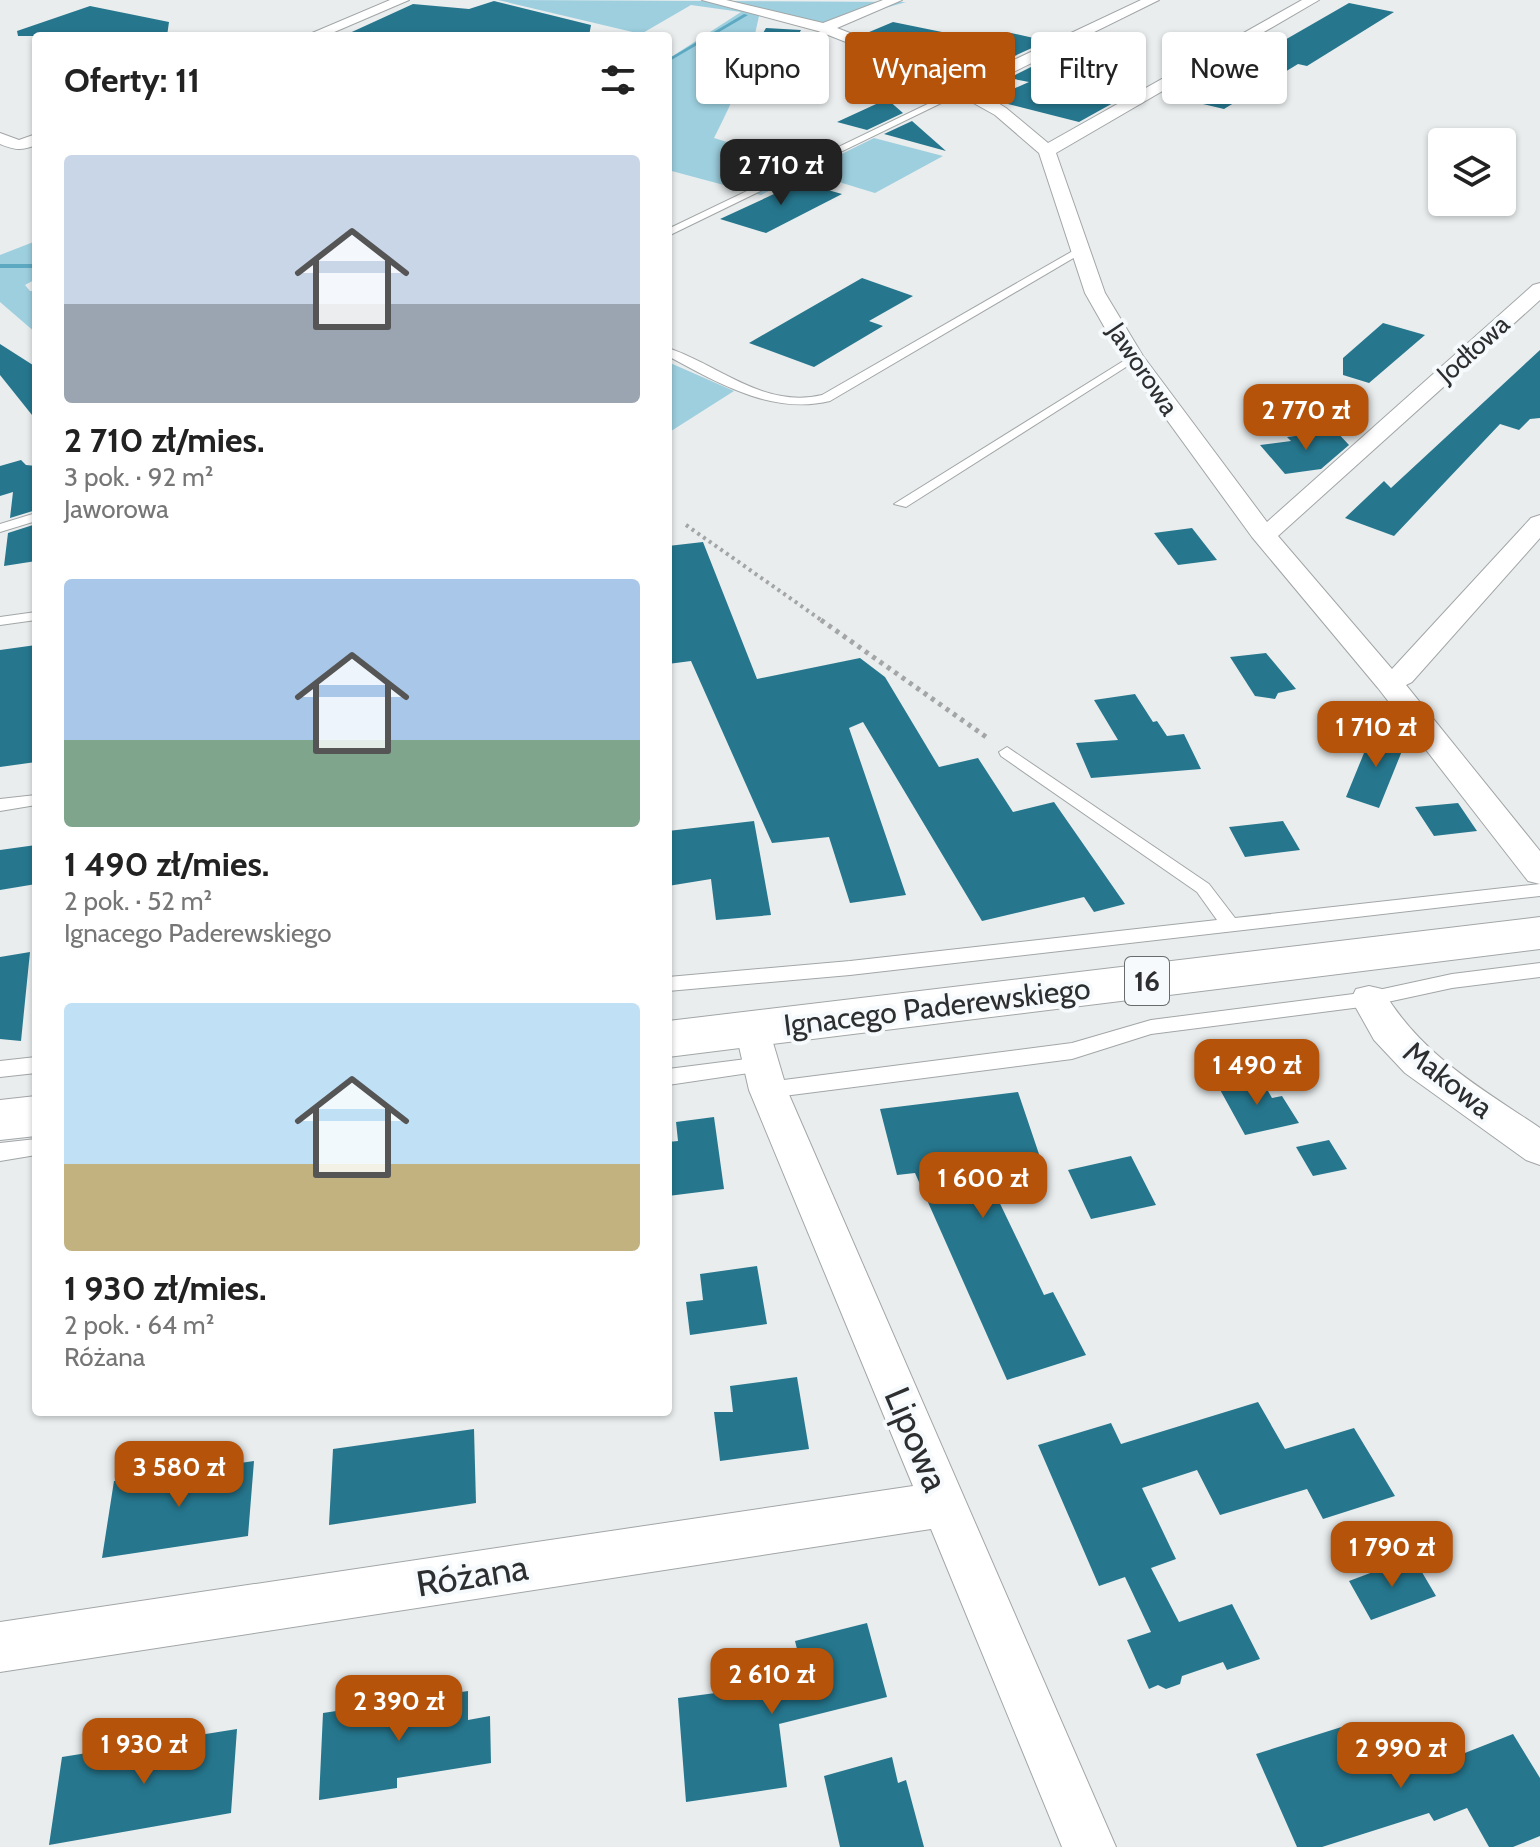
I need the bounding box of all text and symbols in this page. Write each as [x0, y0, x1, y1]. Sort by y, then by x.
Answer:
chip: Kupno [696, 32, 829, 104]
chip: Wynajem [845, 32, 1015, 104]
chip: Filtry [1031, 32, 1146, 104]
chip: Nowe [1162, 32, 1287, 104]
icon: filters [596, 58, 640, 102]
text: Oferty: 11 [64, 59, 200, 101]
map controls [1428, 128, 1516, 216]
button: layers [1428, 128, 1516, 216]
pin: 2 710 zł [698, 139, 864, 207]
text: 2 710 zł [738, 149, 824, 181]
icon: home [280, 207, 424, 351]
street label: Jodłowa [1429, 308, 1516, 391]
street label: Jaworowa [1100, 316, 1186, 422]
pin: 2 770 zł [1223, 384, 1389, 452]
text: 2 770 zł [1261, 394, 1351, 426]
text: 2 710 zł/mies. [64, 419, 264, 461]
text: 3 pok. · 92 m² [64, 461, 213, 493]
text: Jaworowa [64, 493, 169, 525]
icon: home [280, 631, 424, 775]
pin: 1 710 zł [1293, 701, 1459, 769]
text: 1 710 zł [1335, 711, 1417, 743]
text: 1 490 zł/mies. [64, 843, 269, 885]
text: 2 pok. · 52 m² [64, 885, 212, 917]
text: Ignacego Paderewskiego [64, 917, 332, 949]
road number: 16 [1125, 957, 1169, 1005]
street label: Ignacego Paderewskiego [782, 969, 1092, 1044]
street label: Makowa [1396, 1033, 1501, 1126]
pin: 1 490 zł [1174, 1039, 1340, 1107]
text: 1 490 zł [1212, 1049, 1302, 1081]
icon: home [280, 1055, 424, 1199]
pin: 1 600 zł [900, 1152, 1066, 1220]
text: 1 600 zł [937, 1162, 1029, 1194]
text: 1 930 zł/mies. [64, 1267, 267, 1309]
text: 2 pok. · 64 m² [64, 1309, 214, 1341]
text: Różana [64, 1341, 145, 1373]
street label: Lipowa [876, 1380, 958, 1498]
pin: 3 580 zł [96, 1441, 262, 1509]
text: 3 580 zł [133, 1451, 225, 1483]
pin: 1 790 zł [1309, 1521, 1475, 1589]
text: 1 790 zł [1349, 1531, 1435, 1563]
street label: Różana [413, 1544, 531, 1606]
pin: 2 610 zł [689, 1648, 855, 1716]
text: 2 610 zł [729, 1658, 815, 1690]
pin: 2 390 zł [316, 1675, 482, 1743]
text: 2 390 zł [353, 1685, 445, 1717]
pin: 1 930 zł [61, 1718, 227, 1786]
pin: 2 990 zł [1318, 1722, 1484, 1790]
text: 1 930 zł [100, 1728, 188, 1760]
text: 2 990 zł [1355, 1732, 1447, 1764]

